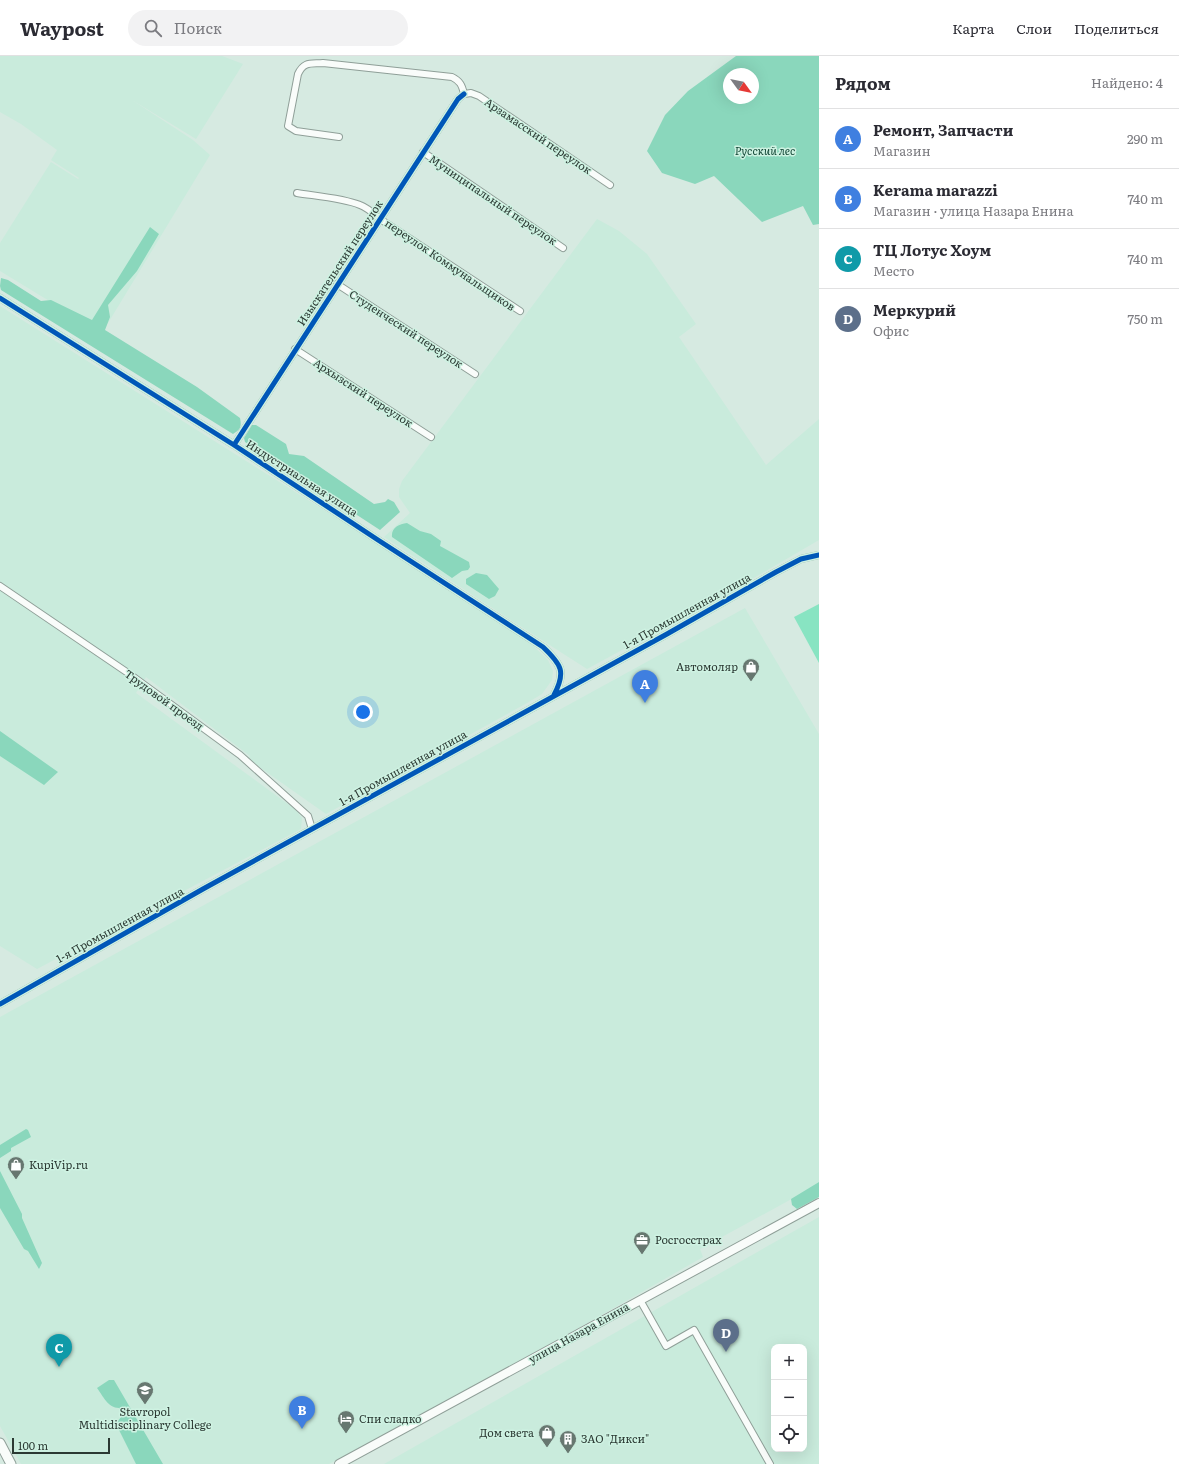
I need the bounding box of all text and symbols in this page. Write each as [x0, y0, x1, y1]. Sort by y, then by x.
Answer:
search box [128, 10, 408, 46]
text: Waypost [20, 14, 104, 42]
text: Поиск [174, 16, 222, 39]
icon: search [142, 17, 164, 39]
text: Карта [952, 18, 994, 38]
text: Слои [1016, 18, 1052, 38]
text: Поделиться [1074, 18, 1159, 38]
north arrow [723, 68, 759, 104]
text: Рядом [835, 70, 891, 95]
text: Найдено: 4 [1091, 73, 1163, 92]
street label: Арзамасский переулок [482, 93, 596, 177]
text: Ремонт, Запчасти [873, 118, 1013, 141]
text: A [843, 129, 853, 148]
text: 290 m [1127, 129, 1163, 148]
text: Магазин [873, 141, 931, 160]
park label: Русский лес [735, 142, 795, 158]
street label: Муниципальный переулок [426, 150, 561, 248]
text: Kerama marazzi [873, 178, 998, 201]
text: B [844, 189, 852, 208]
text: 740 m [1127, 189, 1163, 208]
street label: Изыскательский переулок [292, 196, 386, 329]
text: Магазин · улица Назара Енина [873, 201, 1073, 220]
street label: переулок Коммунальщиков [382, 214, 519, 314]
text: ТЦ Лотус Хоум [873, 238, 991, 261]
text: C [843, 249, 853, 268]
text: 740 m [1127, 249, 1163, 268]
text: Место [873, 261, 914, 280]
street label: Студенческий переулок [347, 285, 467, 371]
text: Меркурий [873, 298, 956, 321]
text: D [843, 309, 853, 328]
text: 750 m [1127, 309, 1163, 328]
text: Офис [873, 321, 909, 340]
street label: Архызский переулок [311, 354, 417, 431]
street label: Индустриальная улица [243, 435, 362, 519]
street label: 1-я Промышленная улица [620, 568, 753, 652]
shop icon: Автомоляр [741, 657, 761, 682]
place label: Автомоляр [676, 658, 738, 674]
street label: Трудовой проезд [122, 665, 208, 734]
pin: A [632, 670, 658, 703]
your location [353, 702, 373, 722]
street label: 1-я Промышленная улица [336, 725, 469, 809]
street label: 1-я Промышленная улица [53, 882, 186, 966]
shop icon: KupiVip.ru [6, 1155, 26, 1180]
place label: KupiVip.ru [29, 1156, 88, 1172]
office icon: Росгосстрах [632, 1230, 652, 1255]
place label: Росгосстрах [655, 1231, 722, 1247]
street label: улица Назара Енина [525, 1298, 632, 1366]
pin: D [713, 1319, 739, 1352]
pin: C [46, 1334, 72, 1367]
map controls [771, 1344, 807, 1452]
button: + [771, 1344, 807, 1380]
school or university icon: Stavropol Multidisciplinary College [135, 1380, 155, 1405]
button: − [771, 1380, 807, 1416]
pin: B [289, 1396, 315, 1429]
place label: Stavropol Multidisciplinary College [78, 1403, 212, 1432]
hotel icon: Спи сладко [336, 1409, 356, 1434]
place label: Спи сладко [359, 1410, 422, 1426]
button: locate [771, 1416, 807, 1452]
shop icon: Дом света [537, 1423, 557, 1448]
place label: Дом света [479, 1424, 534, 1440]
building icon: ЗАО "Дикси" [558, 1429, 578, 1454]
place label: ЗАО "Дикси" [581, 1430, 649, 1446]
scale bar [12, 1436, 110, 1455]
text: 100 m [18, 1437, 48, 1453]

